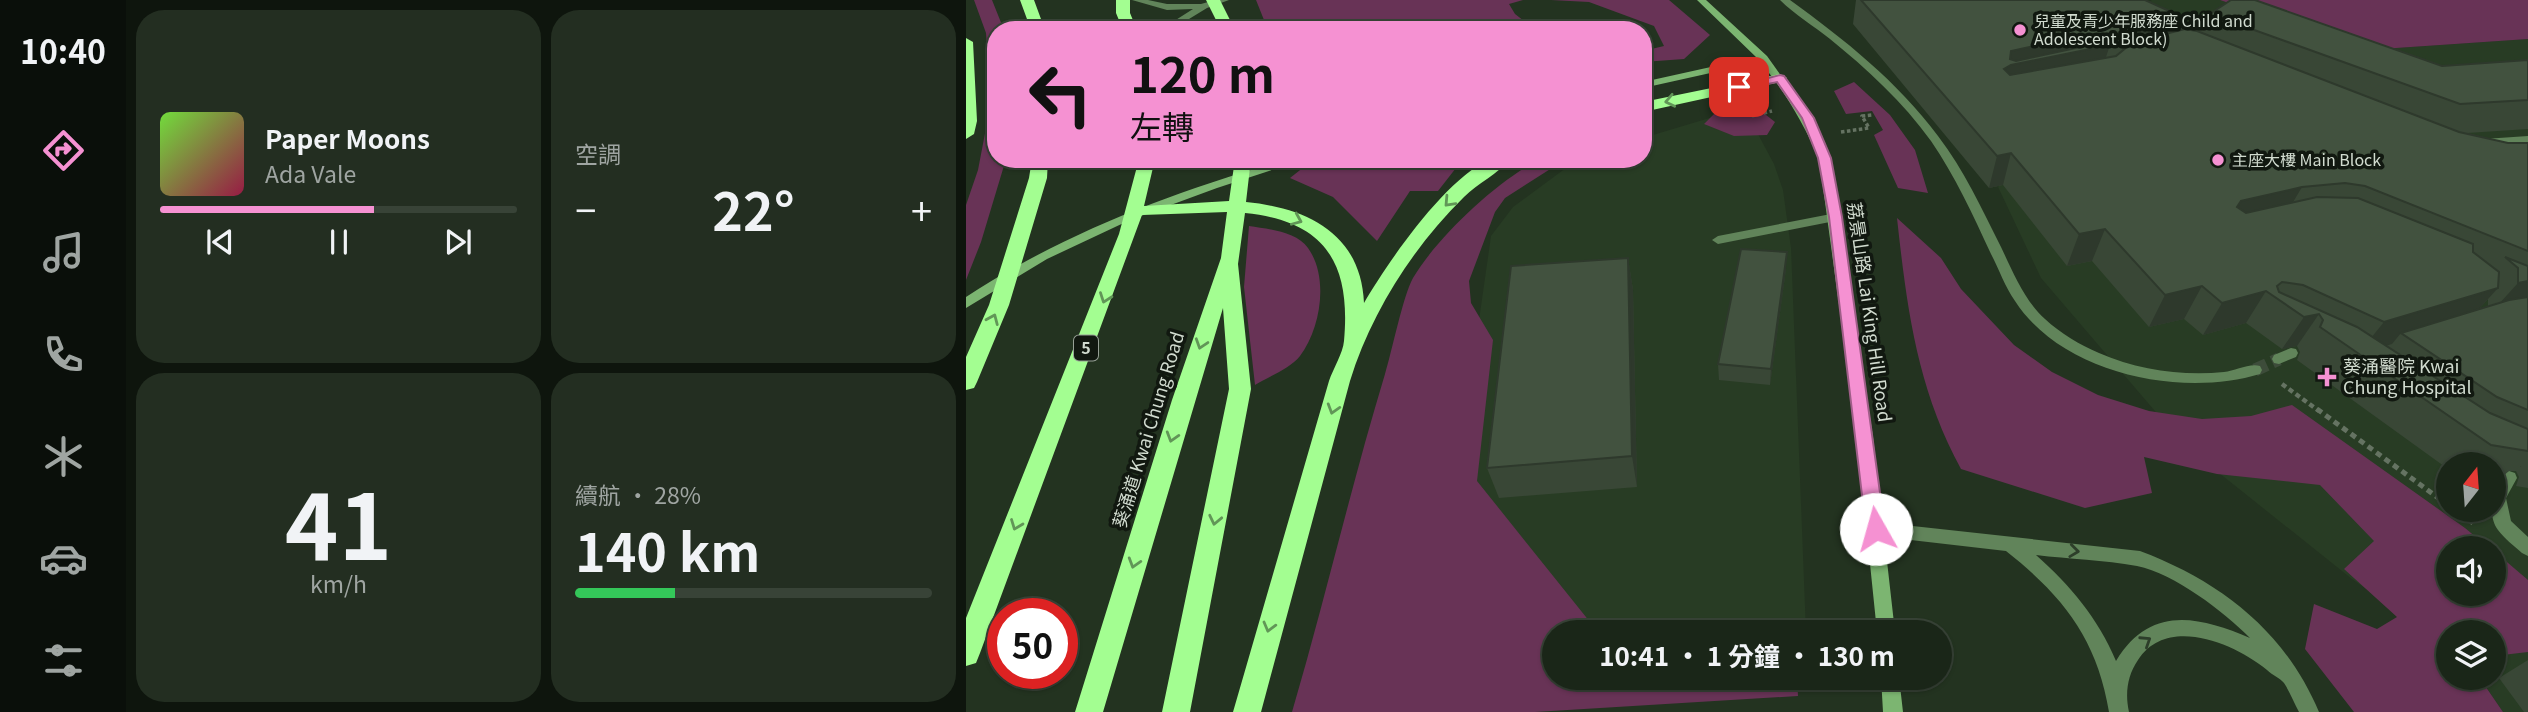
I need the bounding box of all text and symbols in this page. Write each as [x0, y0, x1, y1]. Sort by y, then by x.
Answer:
place label: 兒童及青少年服務座 Child and Adolescent Block) [2034, 8, 2253, 50]
marker: 兒童及青少年服務座 Child and Adolescent Block) [2012, 22, 2028, 38]
text: 10:40 [20, 27, 106, 73]
text: 120 m [1130, 36, 1275, 107]
icon: left [1015, 49, 1106, 140]
pin [1709, 57, 1769, 117]
icon: arrive [1720, 68, 1758, 106]
one-way arrow [1664, 93, 1676, 108]
text: 左轉 [1130, 102, 1194, 148]
text: Paper Moons [265, 119, 430, 156]
icon: directions [39, 126, 88, 175]
text: 空調 [575, 136, 621, 170]
place label: 主座大樓 Main Block [2232, 147, 2381, 171]
marker: 主座大樓 Main Block [2210, 152, 2226, 168]
text: Ada Vale [265, 156, 356, 190]
text: 22° [712, 171, 795, 246]
text: − [575, 181, 596, 236]
text: + [911, 181, 932, 236]
one-way arrow [1445, 194, 1458, 207]
street label: 荔景山路 Lai King Hill Road [1843, 200, 1899, 423]
one-way arrow [1290, 212, 1302, 226]
icon: previous [201, 223, 239, 261]
icon: pause [320, 223, 358, 261]
icon: next [439, 223, 477, 261]
icon: music [39, 228, 88, 277]
one-way arrow [1099, 292, 1113, 304]
one-way arrow [984, 314, 998, 326]
street label: 葵涌道 Kwai Chung Road [1105, 328, 1189, 531]
icon: phone [39, 330, 88, 379]
road number: 5 [1074, 336, 1098, 360]
one-way arrow [1195, 338, 1209, 350]
place label: 葵涌醫院 Kwai Chung Hospital [2343, 352, 2472, 399]
marker: 葵涌醫院 Kwai Chung Hospital [2317, 367, 2337, 387]
one-way arrow [1327, 403, 1341, 415]
one-way arrow [1165, 431, 1180, 443]
icon: climate [39, 432, 88, 481]
north arrow [2436, 452, 2506, 522]
map controls [2436, 452, 2506, 690]
text: 41 [285, 454, 392, 586]
text: 續航 · 28% [575, 477, 701, 511]
position arrow [1839, 492, 1913, 566]
text: 140 km [575, 512, 760, 587]
one-way arrow [1209, 514, 1224, 526]
one-way arrow [1011, 518, 1025, 530]
icon: car [39, 534, 88, 583]
button: sound [2436, 536, 2506, 606]
one-way arrow [2068, 543, 2080, 558]
one-way arrow [1128, 557, 1143, 569]
text: km/h [310, 566, 367, 600]
speed limit sign: 50 [987, 598, 1078, 689]
button: layers [2436, 620, 2506, 690]
one-way arrow [1263, 621, 1277, 633]
icon: filters [39, 636, 88, 685]
text: 10:41 · 1 分鐘 · 130 m [1599, 636, 1895, 673]
one-way arrow [2138, 636, 2151, 649]

